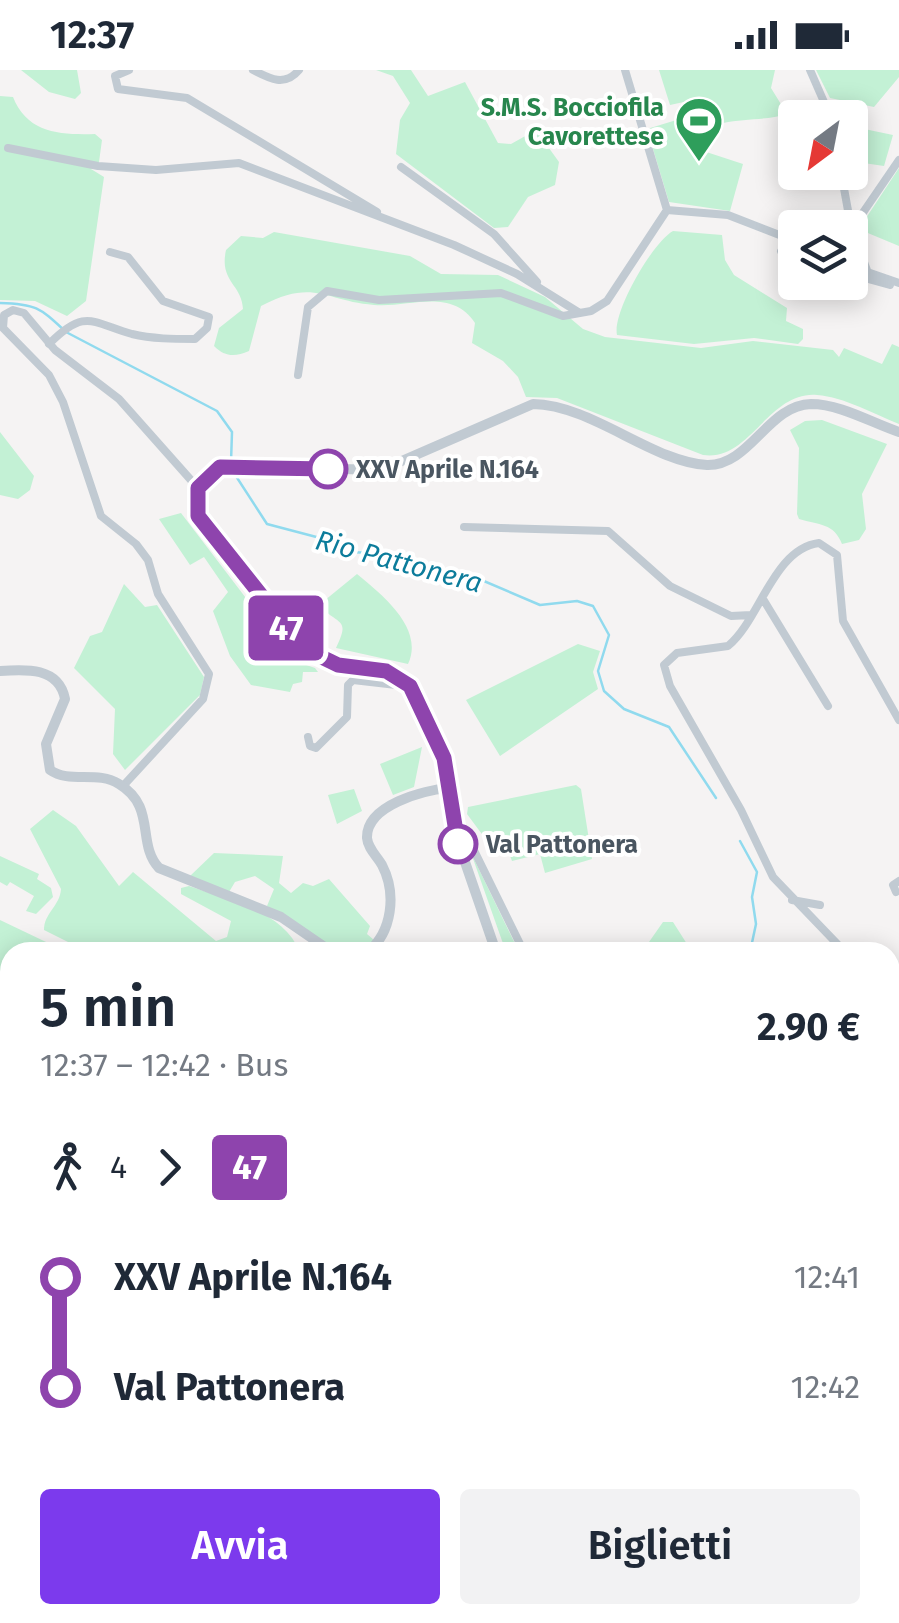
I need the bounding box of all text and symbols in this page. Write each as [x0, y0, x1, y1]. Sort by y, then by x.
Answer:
text: 12:37 [50, 12, 134, 58]
place label: S.M.S. Bocciofila Cavorettese [481, 93, 664, 152]
sports icon: S.M.S. Bocciofila Cavorettese [673, 95, 725, 163]
north arrow [778, 100, 868, 190]
map controls [778, 100, 868, 300]
button: layers [778, 210, 868, 300]
marker: XXV Aprile N.164 [309, 450, 347, 488]
place label: XXV Aprile N.164 [355, 455, 539, 485]
water label: Rio Pattonera [312, 523, 486, 600]
line badge: 47 [241, 596, 331, 660]
text: 47 [268, 607, 304, 649]
marker: Val Pattonera [439, 825, 477, 863]
place label: Val Pattonera [485, 830, 638, 860]
text: 5 min [40, 975, 176, 1041]
text: 2.90 € [757, 1004, 860, 1050]
text: 12:37 – 12:42 · Bus [40, 1046, 288, 1084]
icon: walk [40, 1140, 95, 1195]
icon: forward [142, 1140, 197, 1195]
text: 47 [232, 1146, 267, 1188]
text: 4 [110, 1148, 127, 1186]
text: XXV Aprile N.164 [114, 1254, 392, 1300]
text: 12:41 [794, 1258, 860, 1296]
text: Val Pattonera [114, 1364, 345, 1410]
text: 12:42 [791, 1368, 860, 1406]
button: Avvia [40, 1489, 440, 1604]
button: Biglietti [460, 1489, 860, 1604]

